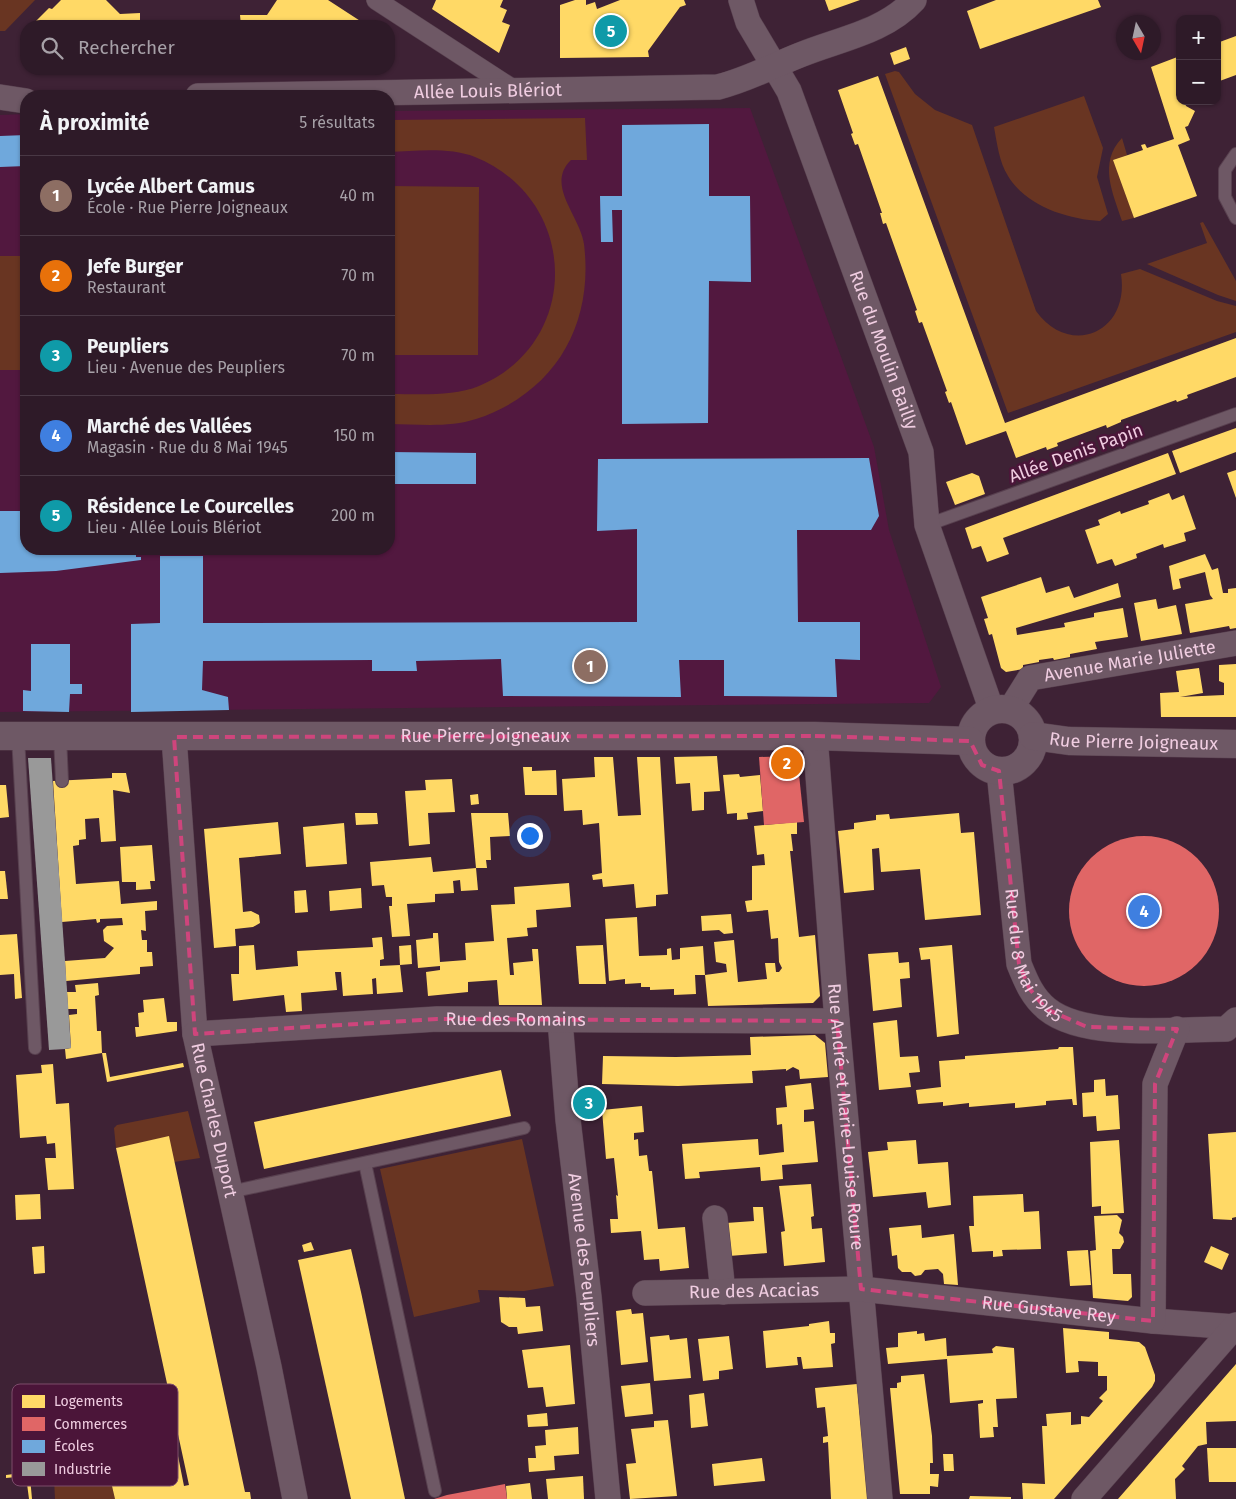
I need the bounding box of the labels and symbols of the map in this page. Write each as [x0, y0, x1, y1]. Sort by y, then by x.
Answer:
pin: 5 [595, 12, 627, 50]
north arrow [1116, 15, 1161, 60]
street label: Allée Louis Blériot [414, 79, 563, 103]
street label: Rue du Moulin Bailly [845, 267, 923, 433]
street label: Allée Denis Papin [1006, 419, 1146, 487]
street label: Avenue Marie Juliette [1042, 636, 1217, 686]
pin: 1 [574, 647, 606, 685]
street label: Rue Pierre Joigneaux [401, 725, 570, 747]
street label: Rue Pierre Joigneaux [1048, 727, 1219, 755]
pin: 2 [771, 744, 803, 782]
your location [517, 823, 543, 849]
street label: Rue du 8 Mai 1945 [1000, 887, 1066, 1027]
pin: 4 [1128, 892, 1160, 930]
street label: Rue André et Marie-Louise Roure [823, 982, 869, 1251]
street label: Rue des Romains [445, 1008, 586, 1031]
street label: Rue Charles Duport [186, 1041, 242, 1200]
pin: 3 [573, 1084, 605, 1122]
street label: Avenue des Peupliers [563, 1172, 605, 1348]
street label: Rue des Acacias [689, 1279, 819, 1303]
street label: Rue Gustave Rey [981, 1291, 1117, 1328]
legend [12, 1384, 178, 1486]
text: Logements [54, 1393, 123, 1410]
text: Commerces [54, 1416, 127, 1433]
text: Écoles [54, 1437, 94, 1455]
text: Industrie [54, 1461, 111, 1478]

